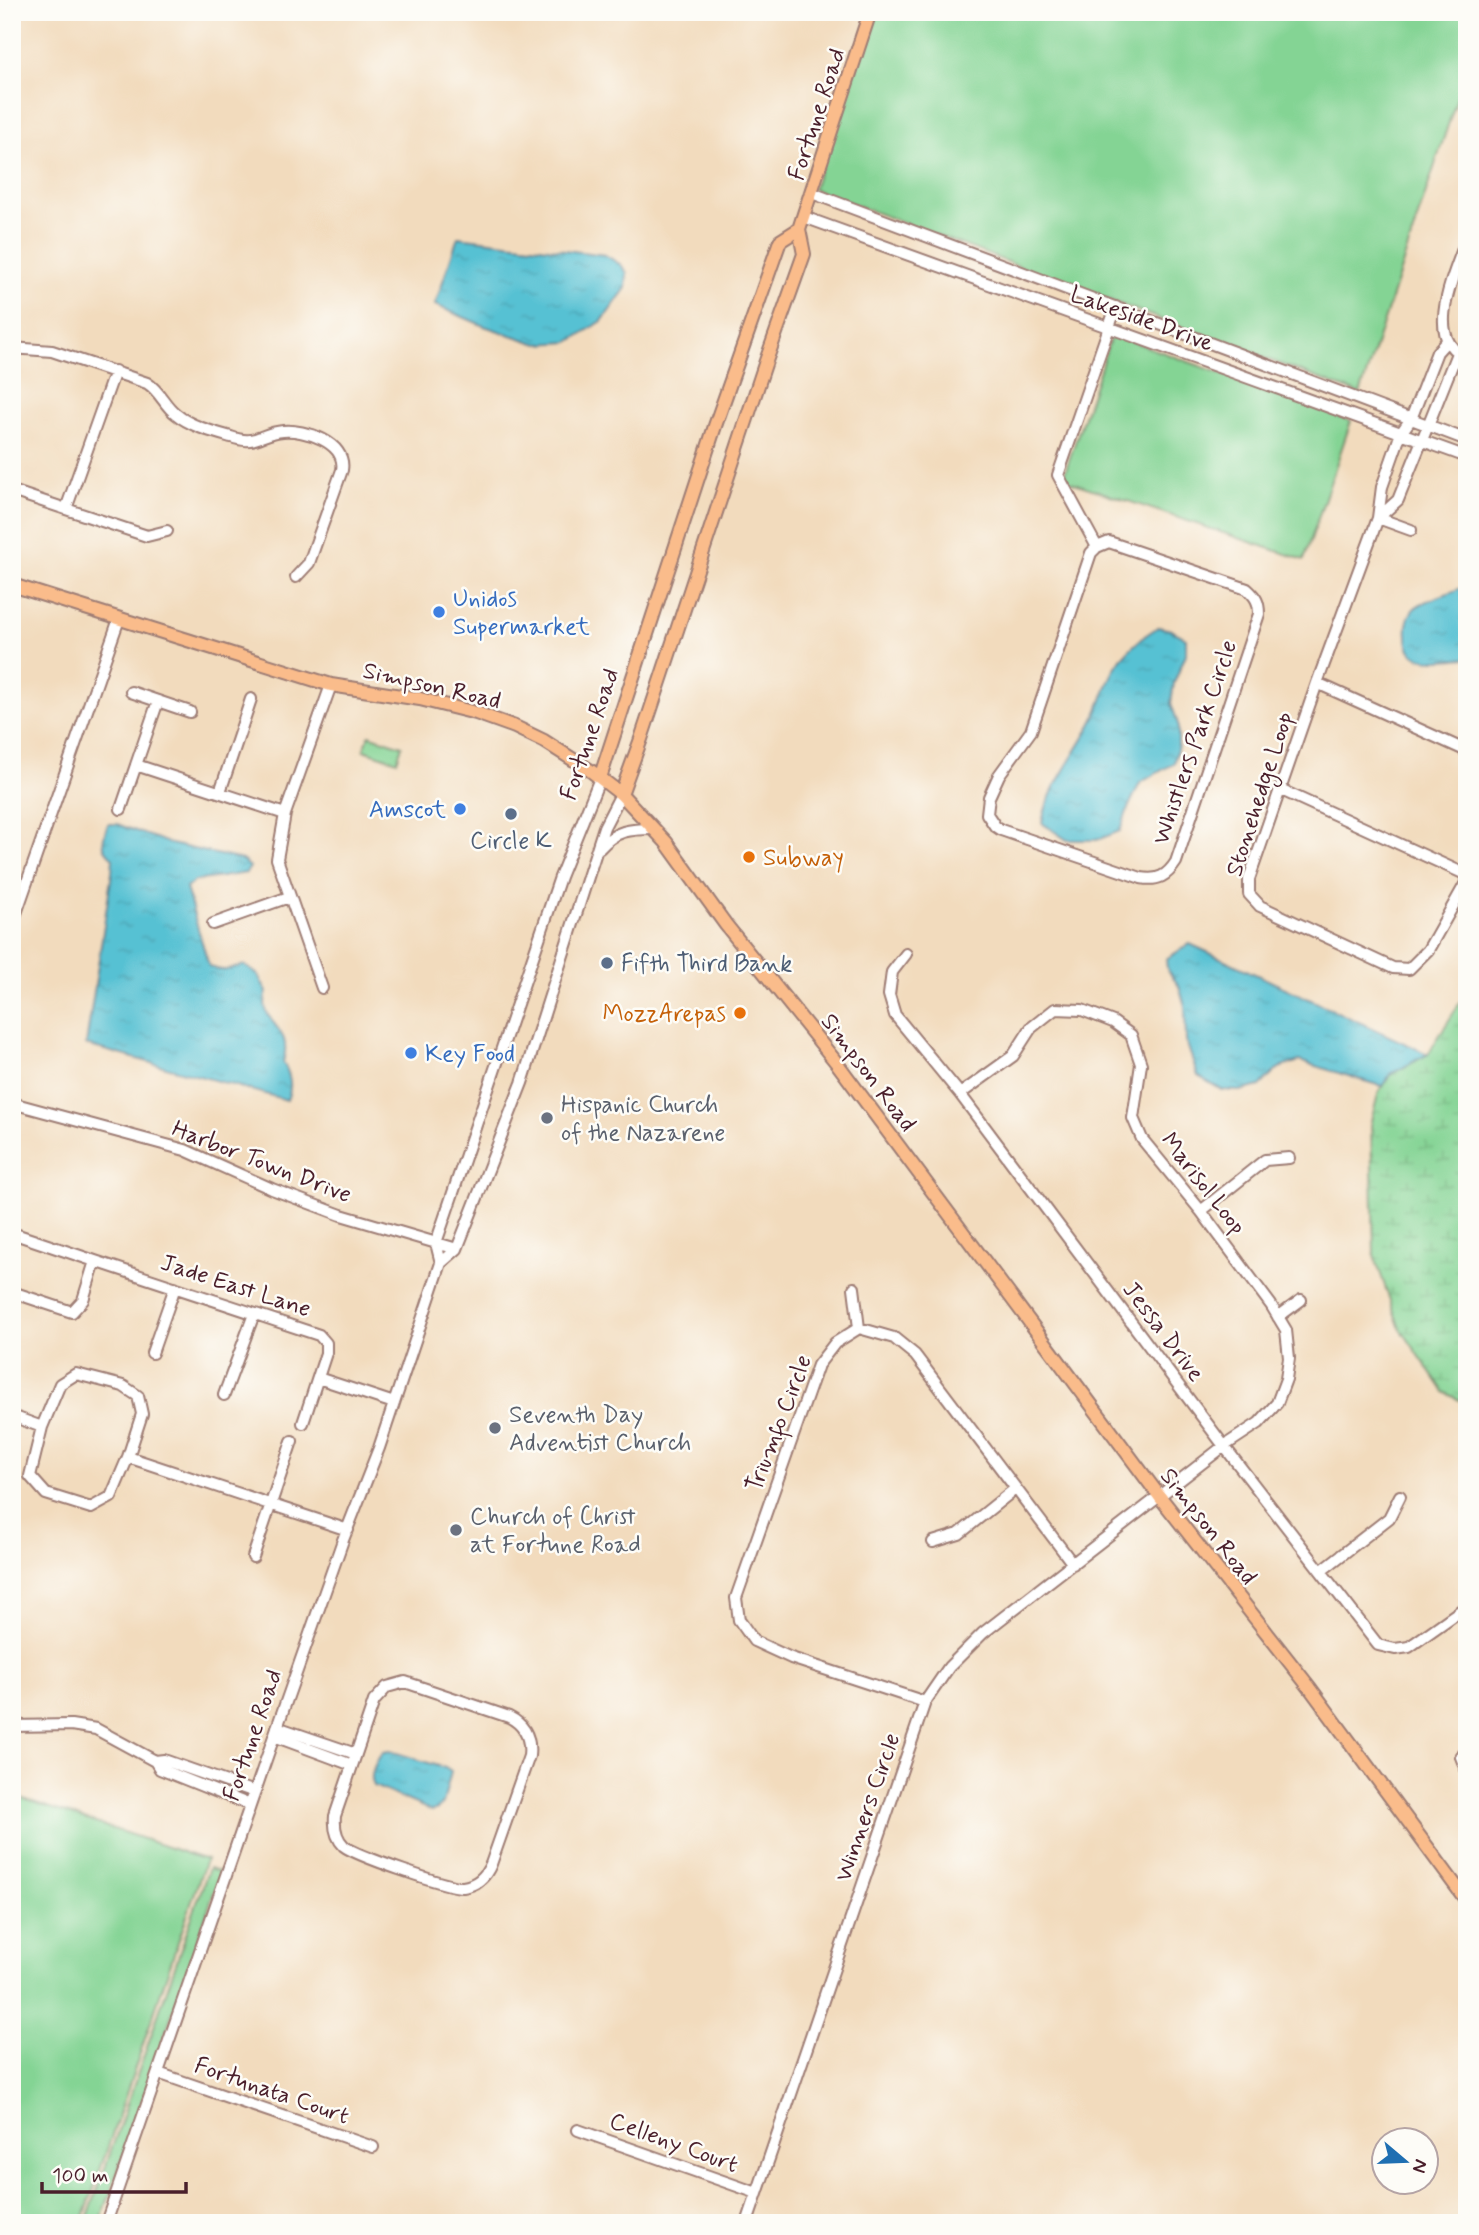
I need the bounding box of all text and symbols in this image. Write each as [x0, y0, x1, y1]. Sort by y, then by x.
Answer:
street label: Fortune Road [782, 44, 853, 184]
street label: Lakeside Drive [1066, 279, 1217, 360]
place label: Unidos Supermarket [453, 584, 590, 643]
marker: Unidos Supermarket [431, 604, 447, 620]
street label: Whistlers Park Circle [1146, 636, 1245, 849]
street label: Simpson Road [360, 656, 504, 717]
street label: Fortune Road [553, 665, 627, 804]
street label: Stonehedge Loop [1219, 708, 1304, 881]
place label: Amscot [369, 795, 446, 826]
marker: Amscot [452, 801, 468, 817]
marker: Circle K [503, 806, 519, 822]
place label: Circle K [470, 826, 552, 857]
place label: Subway [763, 843, 844, 874]
marker: Subway [741, 849, 757, 865]
place label: Fifth Third Bank [621, 949, 792, 980]
marker: Fifth Third Bank [599, 955, 615, 971]
place label: MozzArepas [602, 999, 726, 1030]
marker: MozzArepas [732, 1005, 748, 1021]
street label: Simpson Road [813, 1007, 922, 1138]
place label: Key Food [425, 1039, 515, 1070]
marker: Key Food [403, 1045, 419, 1061]
place label: Hispanic Church of the Nazarene [561, 1090, 725, 1149]
marker: Hispanic Church of the Nazarene [539, 1110, 555, 1126]
street label: Harbor Town Drive [167, 1114, 356, 1211]
street label: Marisol Loop [1153, 1127, 1252, 1241]
street label: Jade East Lane [156, 1248, 315, 1325]
street label: Jessa Drive [1115, 1275, 1211, 1389]
street label: Triumfo Circle [739, 1351, 822, 1497]
place label: Seventh Day Adventist Church [509, 1400, 691, 1459]
marker: Seventh Day Adventist Church [487, 1420, 503, 1436]
street label: Simpson Road [1152, 1462, 1263, 1592]
place label: Church of Christ at Fortune Road [470, 1502, 641, 1561]
marker: Church of Christ at Fortune Road [448, 1522, 464, 1538]
street label: Fortune Road [216, 1666, 290, 1805]
street label: Winners Circle [828, 1729, 908, 1886]
street label: Fortunata Court [190, 2050, 353, 2132]
street label: Celleny Court [605, 2106, 742, 2181]
north arrow [1370, 2126, 1440, 2196]
scale bar [42, 2151, 186, 2195]
text: N [1406, 2156, 1434, 2176]
text: 100 m [52, 2162, 108, 2190]

